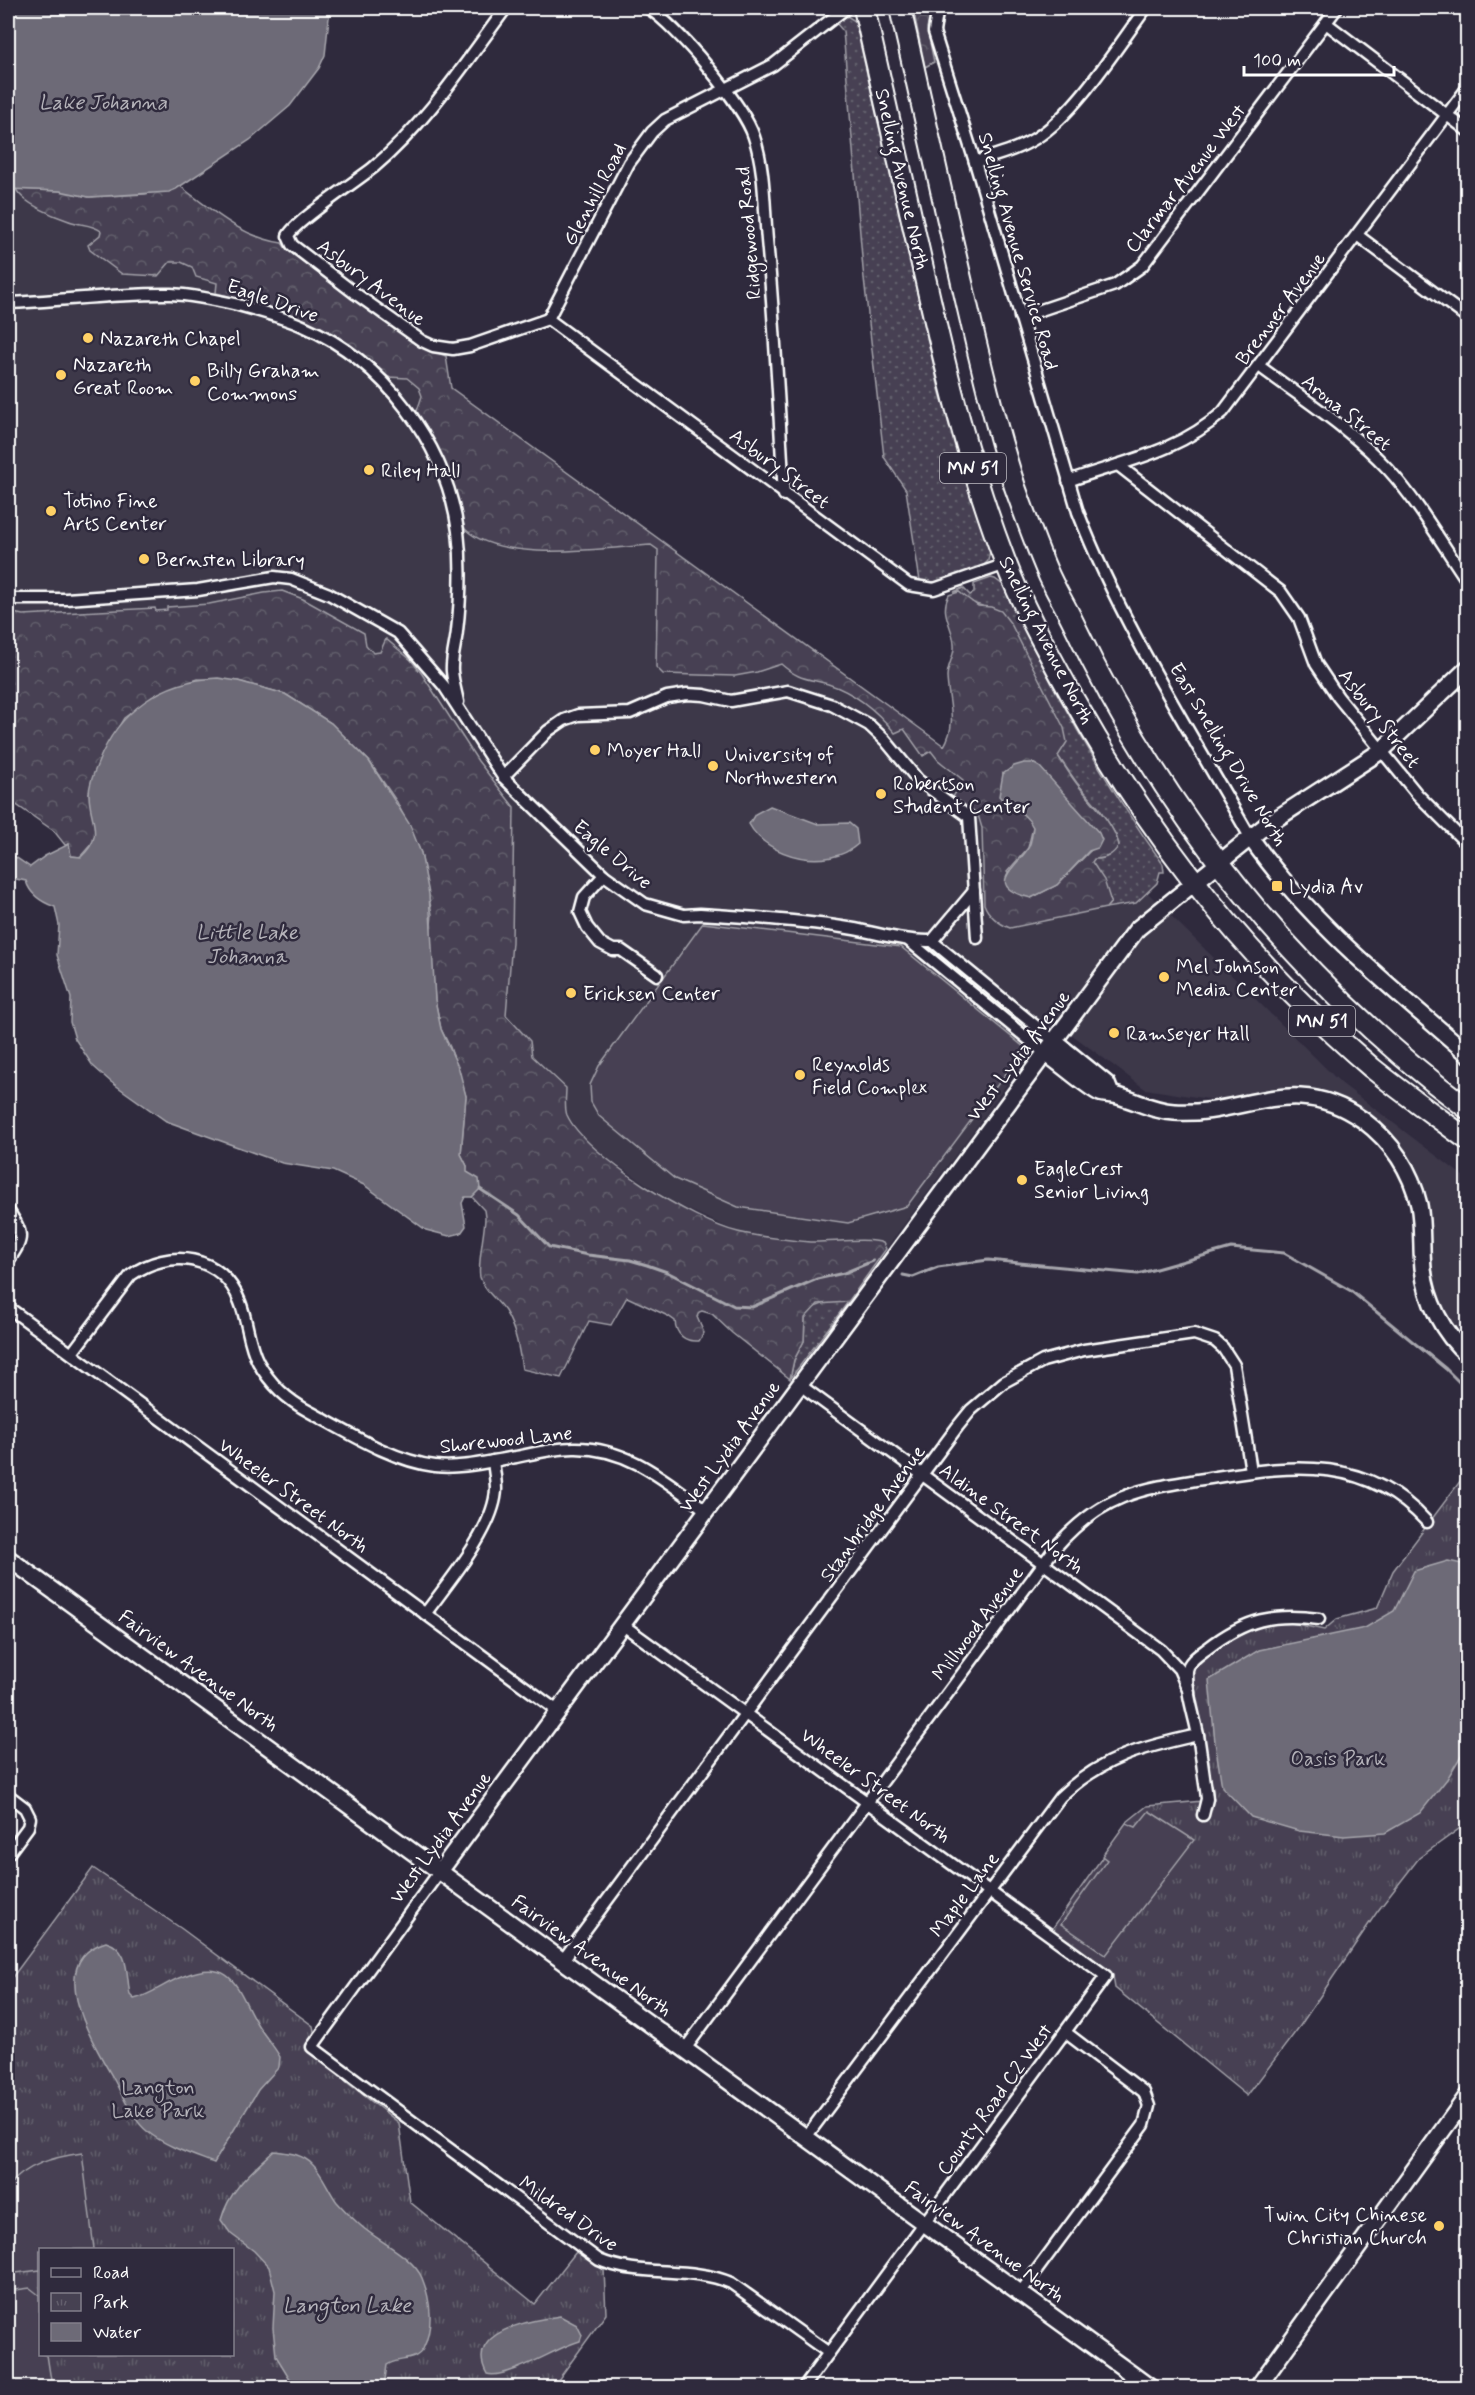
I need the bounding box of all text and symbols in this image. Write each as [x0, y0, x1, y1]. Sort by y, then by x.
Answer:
scale bar [1244, 39, 1394, 77]
text: 100 m [1253, 49, 1301, 73]
street label: Snelling Avenue North [866, 86, 936, 273]
water label: Lake Johanna [39, 89, 167, 117]
street label: Clarmar Avenue West [1119, 99, 1253, 259]
street label: Snelling Avenue Service Road [969, 129, 1064, 374]
street label: Glenhill Road [557, 139, 634, 251]
street label: Ridgewood Road [730, 165, 770, 301]
street label: Asbury Avenue [311, 233, 431, 333]
street label: Brenner Avenue [1230, 247, 1333, 371]
street label: Eagle Drive [223, 273, 322, 330]
place label: Nazareth Chapel [100, 326, 241, 353]
marker: Nazareth Chapel [81, 331, 95, 345]
place label: Nazareth Great Room [73, 352, 173, 402]
place label: Billy Graham Commons [207, 358, 320, 408]
marker: Nazareth Great Room [54, 368, 68, 382]
street label: Arona Street [1295, 368, 1397, 458]
marker: Billy Graham Commons [188, 374, 202, 388]
street label: Asbury Street [723, 423, 835, 516]
road number: MN 51 [940, 453, 1006, 483]
place label: Riley Hall [381, 458, 460, 485]
marker: Riley Hall [362, 463, 376, 477]
place label: Totino Fine Arts Center [63, 488, 167, 538]
marker: Totino Fine Arts Center [44, 504, 58, 518]
place label: Bernsten Library [156, 547, 305, 574]
marker: Bernsten Library [137, 552, 151, 566]
street label: Snelling Avenue North [990, 552, 1100, 730]
street label: East Snelling Drive North [1160, 658, 1293, 853]
street label: Asbury Street [1331, 664, 1426, 774]
place label: Moyer Hall [607, 738, 701, 765]
place label: University of Northwestern [725, 742, 838, 792]
marker: Moyer Hall [588, 743, 602, 757]
marker: University of Northwestern [706, 759, 720, 773]
place label: Robertson Student Center [893, 771, 1030, 821]
marker: Robertson Student Center [874, 787, 888, 801]
street label: Eagle Drive [567, 814, 657, 896]
place label: Lydia Av [1289, 874, 1363, 901]
marker: Lydia Av [1270, 879, 1284, 893]
water label: Little Lake Johanna [196, 919, 299, 971]
place label: Mel Johnson Media Center [1176, 954, 1298, 1004]
marker: Mel Johnson Media Center [1157, 970, 1171, 984]
place label: Ericksen Center [583, 981, 720, 1008]
street label: West Lydia Avenue [961, 985, 1077, 1127]
marker: Ericksen Center [564, 986, 578, 1000]
road number: MN 51 [1289, 1006, 1355, 1036]
place label: Ramseyer Hall [1126, 1021, 1250, 1048]
marker: Ramseyer Hall [1107, 1026, 1121, 1040]
place label: Reynolds Field Complex [812, 1052, 927, 1102]
marker: Reynolds Field Complex [793, 1068, 807, 1082]
place label: EagleCrest Senior Living [1034, 1156, 1149, 1206]
marker: EagleCrest Senior Living [1015, 1173, 1029, 1187]
street label: West Lydia Avenue [673, 1375, 787, 1519]
street label: Shorewood Lane [438, 1420, 574, 1461]
street label: Wheeler Street North [212, 1432, 374, 1560]
street label: Stanbridge Avenue [814, 1440, 932, 1588]
street label: Aldine Street North [933, 1457, 1089, 1581]
street label: Millwood Avenue [926, 1561, 1030, 1687]
street label: Fairview Avenue North [112, 1604, 284, 1739]
street label: Wheeler Street North [794, 1722, 956, 1850]
park label: Oasis Park [1291, 1746, 1385, 1773]
street label: West Lydia Avenue [384, 1766, 498, 1910]
street label: Maple Lane [924, 1846, 1006, 1943]
street label: Fairview Avenue North [505, 1889, 677, 2024]
street label: County Road C2 West [931, 2019, 1059, 2181]
park label: Langton Lake Park [111, 2075, 205, 2125]
street label: Mildred Drive [513, 2170, 623, 2259]
street label: Fairview Avenue North [898, 2175, 1070, 2310]
place label: Twin City Chinese Christian Church [1264, 2202, 1427, 2252]
marker: Twin City Chinese Christian Church [1432, 2219, 1446, 2233]
legend [39, 2248, 234, 2356]
text: Road [93, 2261, 129, 2285]
text: Park [93, 2291, 129, 2315]
water label: Langton Lake [283, 2292, 412, 2322]
text: Water [93, 2321, 142, 2345]

